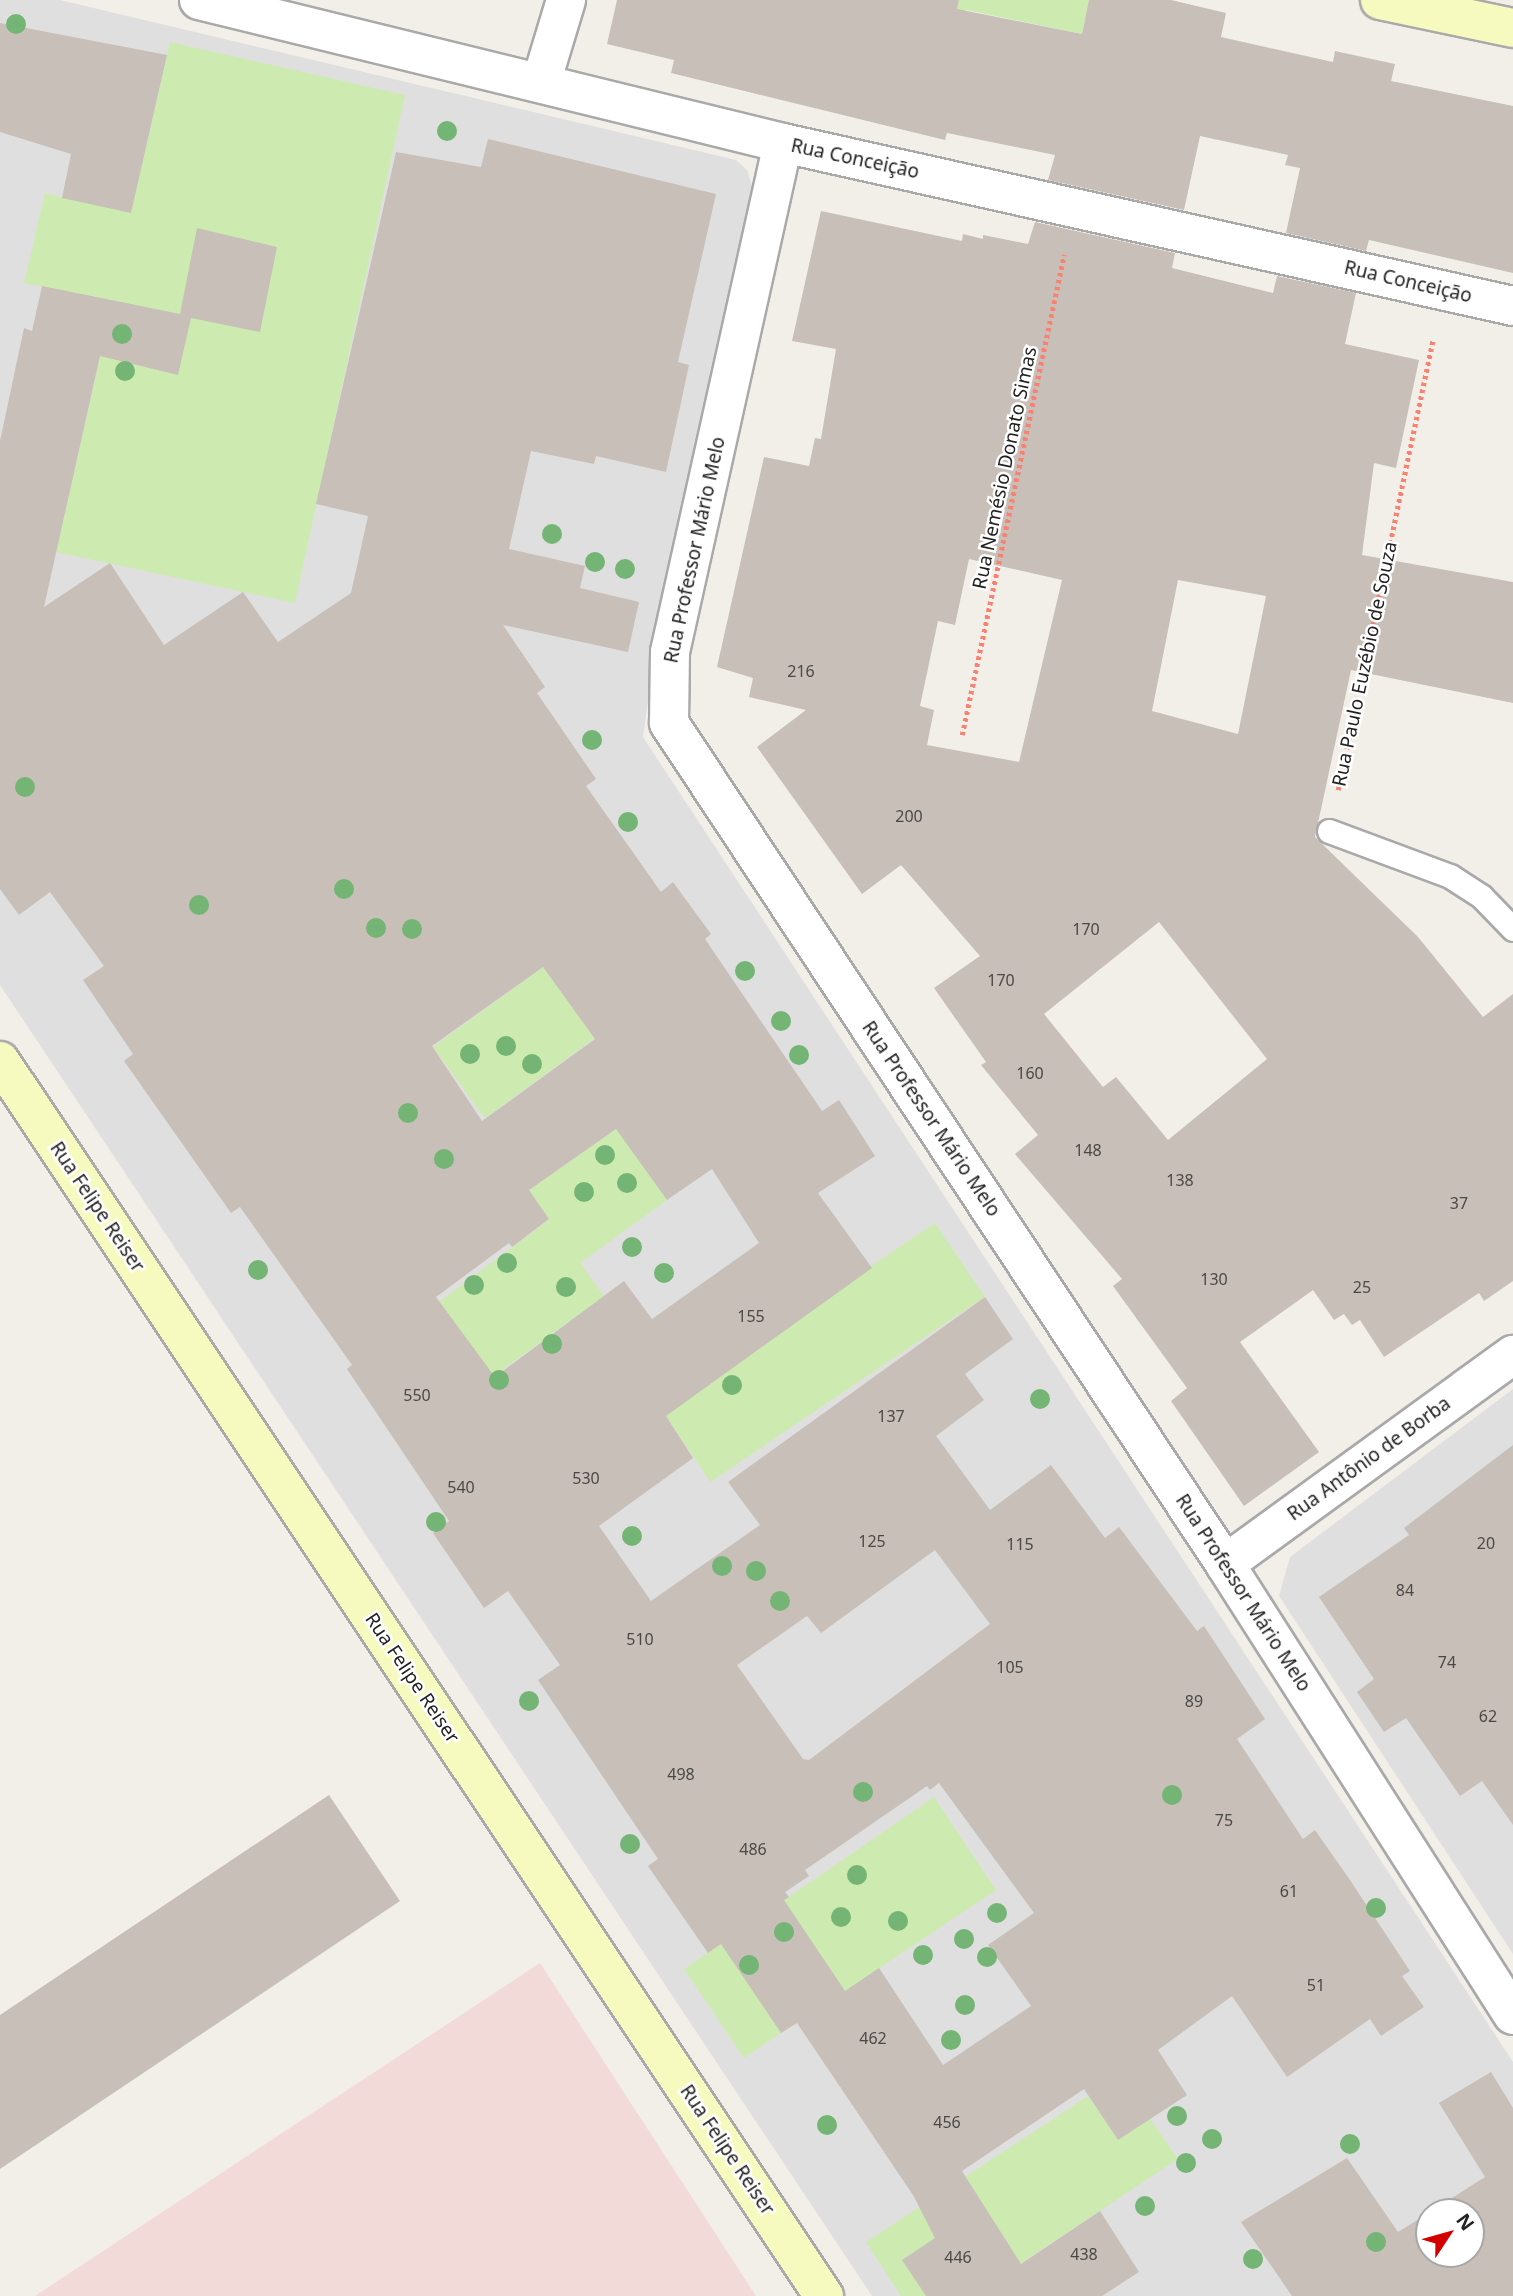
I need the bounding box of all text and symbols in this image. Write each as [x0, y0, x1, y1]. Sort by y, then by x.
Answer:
street label: Rua Conceição [789, 134, 921, 184]
street label: Rua Conceição [1342, 256, 1474, 308]
street label: Rua Nemésio Donato Simas [968, 345, 1042, 591]
street label: Rua Professor Mário Melo [660, 435, 730, 665]
street label: Rua Paulo Euzébio de Souza [1328, 539, 1402, 789]
house number: 216 [787, 661, 815, 681]
house number: 200 [895, 806, 923, 826]
house number: 170 [1072, 919, 1100, 939]
house number: 170 [987, 970, 1015, 990]
street label: Rua Professor Mário Melo [857, 1017, 1005, 1221]
house number: 160 [1016, 1063, 1044, 1083]
street label: Rua Felipe Reiser [45, 1138, 149, 1276]
house number: 148 [1074, 1140, 1102, 1160]
house number: 138 [1166, 1170, 1194, 1190]
house number: 37 [1450, 1193, 1468, 1213]
house number: 130 [1200, 1269, 1228, 1289]
house number: 25 [1353, 1277, 1371, 1297]
house number: 155 [737, 1306, 765, 1326]
house number: 550 [403, 1385, 431, 1405]
street label: Rua Antônio de Borba [1283, 1392, 1455, 1526]
house number: 137 [877, 1406, 905, 1426]
house number: 530 [572, 1468, 600, 1488]
house number: 540 [447, 1477, 475, 1497]
street label: Rua Professor Mário Melo [1171, 1490, 1315, 1696]
house number: 125 [858, 1531, 886, 1551]
house number: 20 [1477, 1533, 1495, 1553]
house number: 115 [1006, 1534, 1034, 1554]
house number: 84 [1396, 1580, 1414, 1600]
street label: Rua Felipe Reiser [360, 1609, 464, 1747]
house number: 510 [626, 1629, 654, 1649]
house number: 74 [1438, 1652, 1456, 1672]
house number: 105 [996, 1657, 1024, 1677]
house number: 89 [1185, 1691, 1203, 1711]
house number: 62 [1479, 1706, 1497, 1726]
house number: 498 [667, 1764, 695, 1784]
house number: 75 [1215, 1810, 1233, 1830]
house number: 486 [739, 1839, 767, 1859]
house number: 61 [1280, 1881, 1298, 1901]
house number: 51 [1307, 1975, 1325, 1995]
house number: 462 [859, 2028, 887, 2048]
street label: Rua Felipe Reiser [675, 2081, 779, 2219]
house number: 456 [933, 2112, 961, 2132]
north arrow [1415, 2198, 1485, 2268]
text: N [1450, 2208, 1480, 2236]
house number: 438 [1070, 2244, 1098, 2264]
house number: 446 [944, 2247, 972, 2267]

